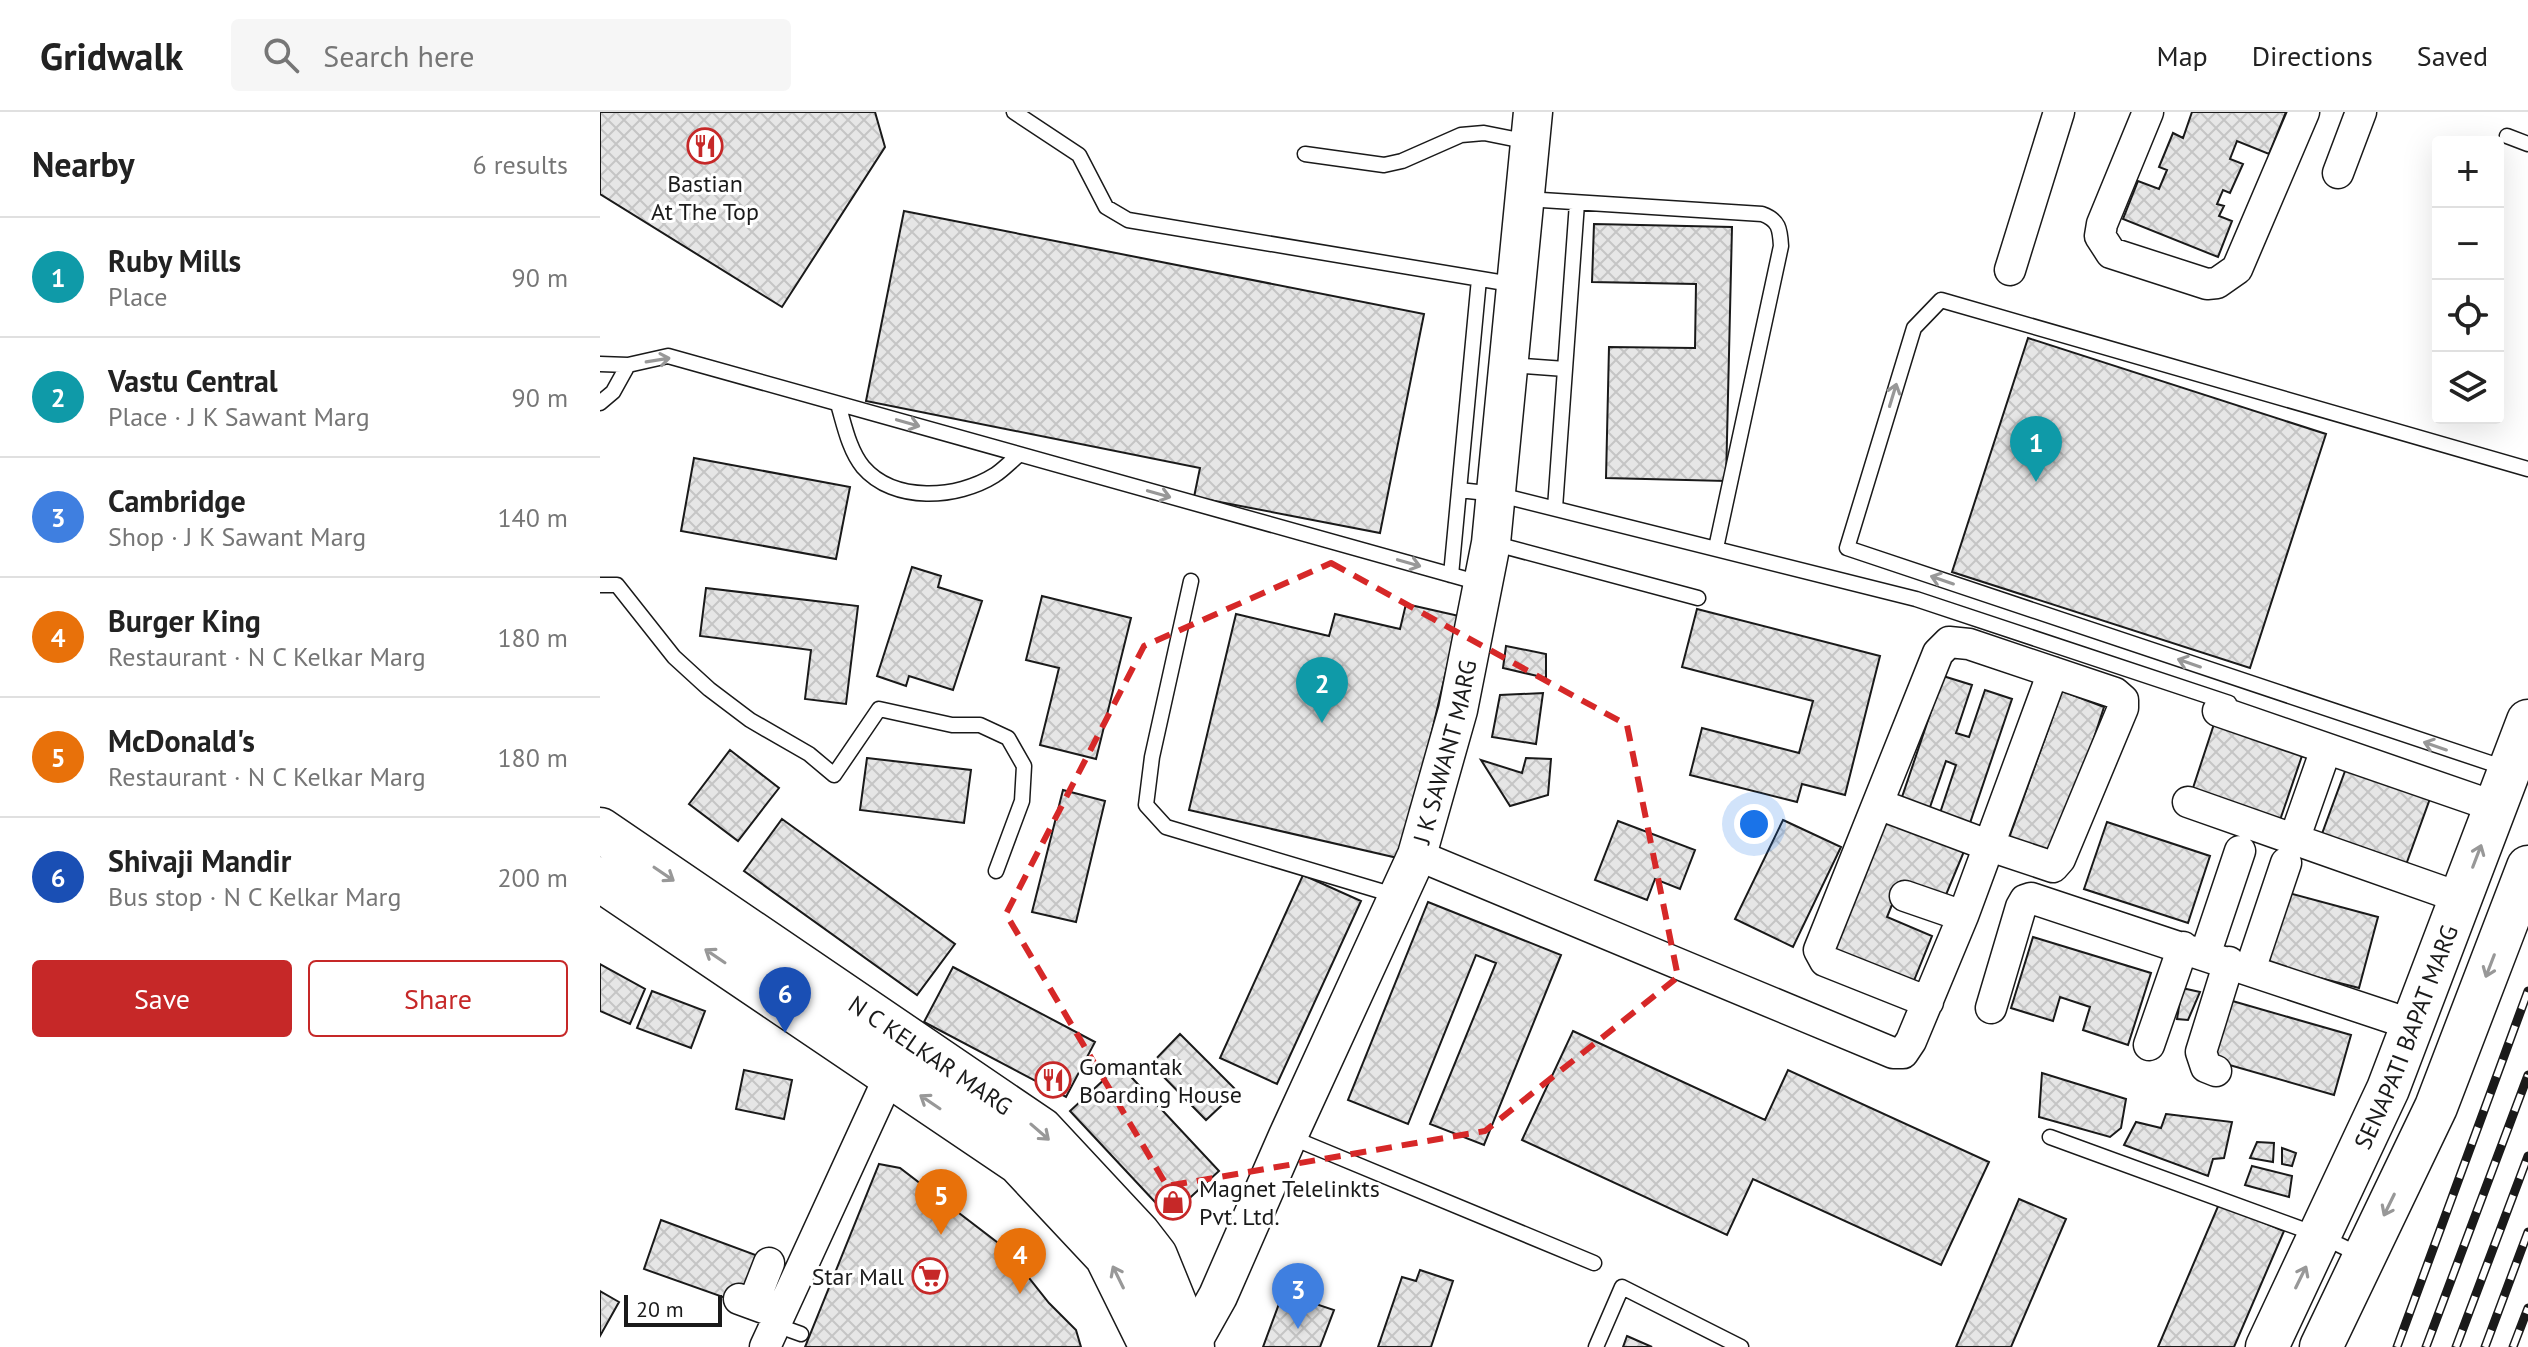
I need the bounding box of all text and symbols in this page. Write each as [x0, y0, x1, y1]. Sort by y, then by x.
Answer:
search box [231, 19, 791, 91]
text: Gridwalk [40, 31, 183, 80]
icon: search [259, 33, 303, 77]
text: Search here [323, 36, 475, 75]
text: Map [2157, 37, 2208, 74]
text: Directions [2252, 37, 2373, 74]
text: Saved [2417, 37, 2488, 74]
restaurant icon: Bastian At The Top [686, 127, 724, 165]
map controls [2432, 136, 2504, 424]
button: + [2432, 136, 2504, 208]
text: Nearby [32, 142, 134, 186]
text: 6 results [473, 148, 568, 181]
place label: Bastian At The Top [651, 168, 759, 227]
button: − [2432, 208, 2504, 280]
text: Ruby Mills [108, 241, 241, 280]
text: 1 [51, 261, 65, 294]
text: 90 m [512, 261, 568, 294]
text: Place [108, 280, 167, 313]
button: locate [2432, 280, 2504, 352]
one-way arrow [644, 351, 670, 366]
button: layers [2432, 352, 2504, 424]
text: Vastu Central [108, 361, 278, 400]
text: 2 [51, 381, 65, 414]
text: 90 m [512, 381, 568, 414]
one-way arrow [1886, 383, 1901, 409]
text: Place · J K Sawant Marg [108, 400, 370, 433]
pin: 1 [2010, 416, 2062, 482]
one-way arrow [895, 417, 921, 432]
text: Cambridge [108, 481, 246, 520]
one-way arrow [1145, 487, 1171, 502]
text: 3 [51, 501, 65, 534]
text: 140 m [497, 501, 568, 534]
text: Shop · J K Sawant Marg [108, 520, 366, 553]
one-way arrow [1396, 557, 1422, 572]
one-way arrow [1930, 572, 1955, 587]
text: Burger King [108, 601, 261, 640]
text: 4 [51, 621, 65, 654]
text: 180 m [497, 621, 568, 654]
text: Restaurant · N C Kelkar Marg [108, 640, 426, 673]
one-way arrow [2176, 655, 2202, 670]
pin: 2 [1296, 657, 1348, 723]
street label: J K SAWANT MARG [1405, 657, 1483, 848]
text: McDonald's [108, 721, 255, 760]
one-way arrow [2423, 737, 2448, 752]
text: 5 [51, 741, 65, 774]
text: 180 m [497, 741, 568, 774]
text: Restaurant · N C Kelkar Marg [108, 760, 426, 793]
your location [1734, 804, 1774, 844]
text: Shivaji Mandir [108, 841, 291, 880]
one-way arrow [2471, 845, 2485, 869]
text: 6 [51, 861, 65, 894]
text: 200 m [497, 861, 568, 894]
one-way arrow [653, 866, 675, 882]
text: Bus stop · N C Kelkar Marg [108, 880, 401, 913]
street label: SENAPATI BAPAT MARG [2347, 920, 2465, 1154]
one-way arrow [704, 948, 726, 964]
one-way arrow [2482, 953, 2496, 978]
button: Save [32, 960, 292, 1037]
button: Share [308, 960, 568, 1037]
pin: 6 [759, 967, 811, 1033]
street label: N C KELKAR MARG [843, 988, 1019, 1122]
place label: Gomantak Boarding House [1079, 1051, 1242, 1110]
restaurant icon: Gomantak Boarding House [1034, 1061, 1072, 1099]
one-way arrow [919, 1094, 942, 1110]
one-way arrow [1030, 1123, 1050, 1141]
pin: 5 [915, 1169, 967, 1235]
place label: Magnet Telelinkts Pvt. Ltd. [1199, 1173, 1380, 1232]
shop icon: Magnet Telelinkts Pvt. Ltd. [1154, 1183, 1192, 1221]
one-way arrow [2381, 1193, 2396, 1217]
pin: 4 [994, 1228, 1046, 1294]
supermarket icon: Star Mall [911, 1257, 949, 1295]
place label: Star Mall [812, 1261, 904, 1292]
pin: 3 [1272, 1263, 1324, 1329]
one-way arrow [1110, 1265, 1125, 1289]
one-way arrow [2294, 1265, 2309, 1289]
scale bar [624, 1291, 722, 1327]
text: 20 m [636, 1295, 684, 1323]

